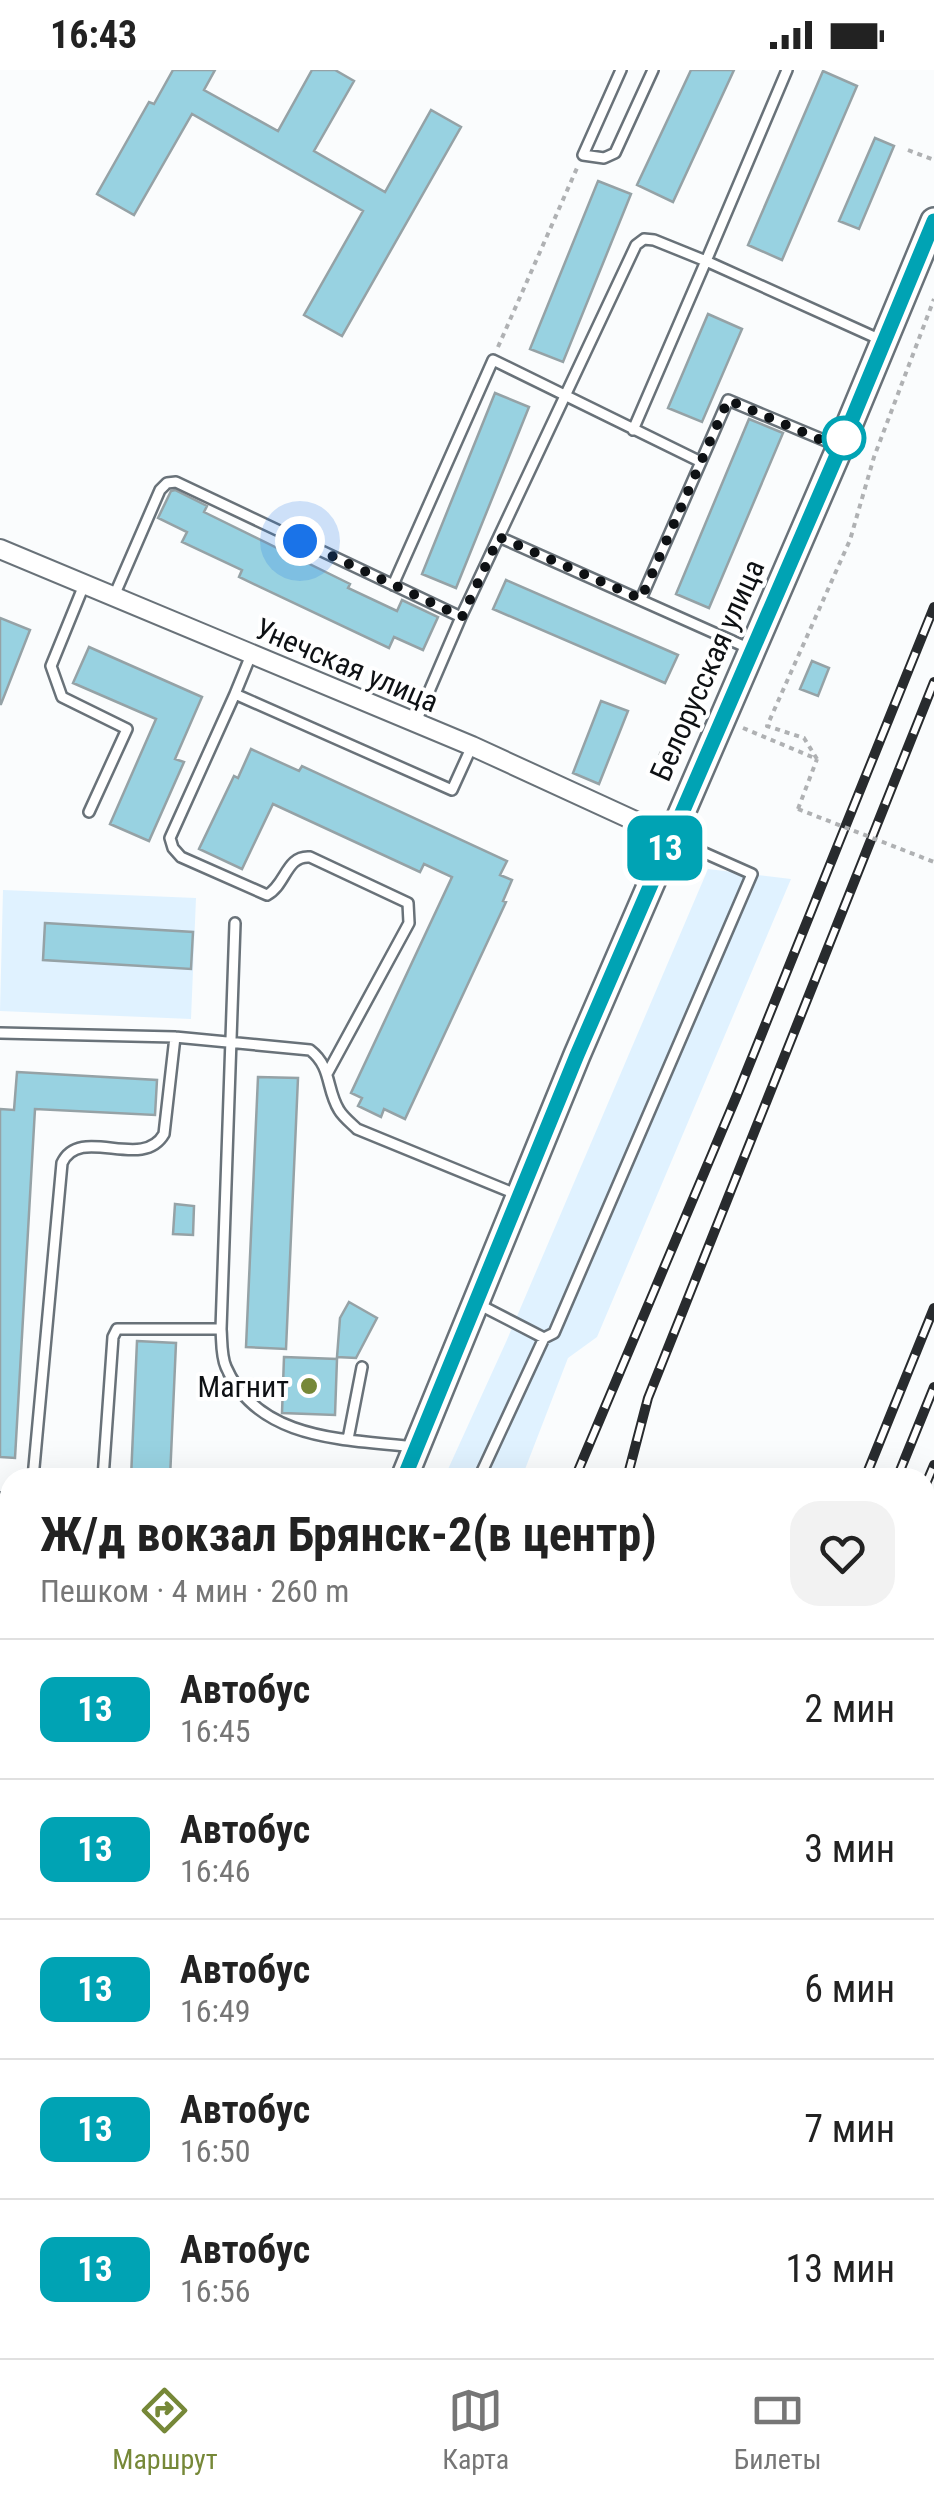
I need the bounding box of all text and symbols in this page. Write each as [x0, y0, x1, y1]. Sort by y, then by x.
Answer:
text: 16:43 [50, 13, 137, 57]
unlabelled marker [823, 417, 865, 459]
your location [275, 516, 325, 566]
street label: Белорусская улица [643, 554, 771, 786]
street label: Унечская улица [250, 611, 444, 719]
line badge: 13 [620, 816, 710, 880]
text: 13 [647, 828, 683, 869]
place label: Магнит [198, 1369, 289, 1404]
marker: Магнит [298, 1375, 320, 1397]
button: heart [790, 1501, 895, 1606]
text: Ж/д вокзал Брянск-2(в центр) [40, 1506, 657, 1563]
text: Пешком · 4 мин · 260 m [40, 1572, 349, 1610]
text: Автобус [180, 1668, 310, 1712]
text: 2 мин [804, 1687, 895, 1731]
text: 13 [77, 1689, 113, 1730]
text: 16:45 [180, 1712, 251, 1750]
text: Автобус [180, 1808, 310, 1852]
text: 3 мин [804, 1827, 895, 1871]
text: 13 [77, 1829, 113, 1870]
text: 16:46 [180, 1852, 251, 1890]
text: Автобус [180, 1948, 310, 1992]
text: 6 мин [804, 1967, 895, 2011]
text: 13 [77, 1969, 113, 2010]
text: 16:49 [180, 1992, 251, 2030]
text: Автобус [180, 2088, 310, 2132]
text: 7 мин [804, 2107, 895, 2151]
text: 13 [77, 2109, 113, 2150]
text: 16:50 [180, 2132, 251, 2170]
text: Автобус [180, 2228, 310, 2272]
text: 13 мин [786, 2247, 895, 2291]
text: 13 [77, 2249, 113, 2290]
text: 16:56 [180, 2272, 251, 2310]
tab: Маршрут [112, 2383, 218, 2476]
tab: Карта [442, 2383, 509, 2476]
tab: Билеты [734, 2383, 822, 2476]

